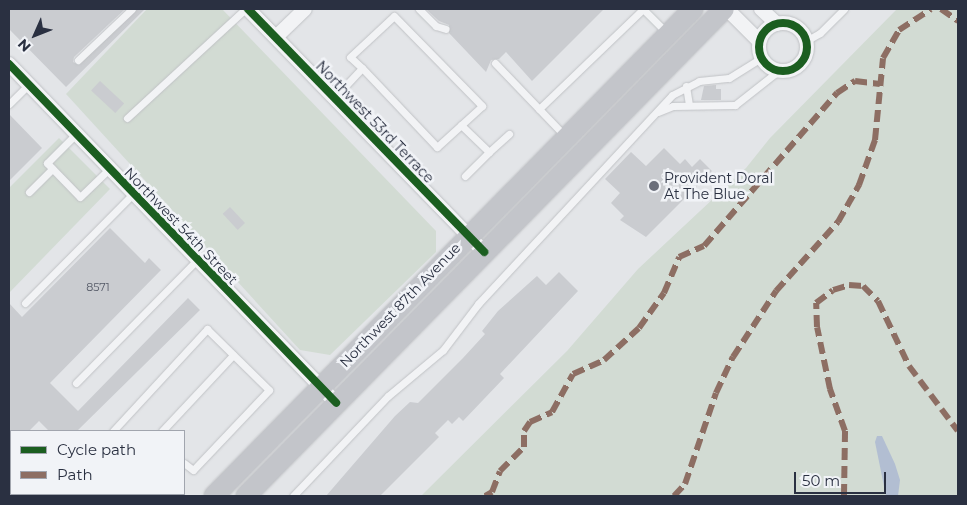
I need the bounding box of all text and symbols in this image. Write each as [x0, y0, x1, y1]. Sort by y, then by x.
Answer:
north arrow [10, 10, 60, 60]
text: N [14, 35, 35, 56]
street label: Northwest 53rd Terrace [312, 58, 438, 186]
street label: Northwest 54th Street [121, 164, 241, 288]
place label: Provident Doral At The Blue [664, 170, 773, 202]
marker: Provident Doral At The Blue [648, 180, 660, 192]
street label: Northwest 87th Avenue [336, 239, 464, 371]
house number: 8571 [86, 280, 110, 294]
legend [10, 430, 185, 495]
text: Cycle path [57, 440, 136, 459]
scale bar [797, 462, 890, 494]
text: Path [57, 465, 93, 484]
text: 50 m [802, 471, 840, 490]

